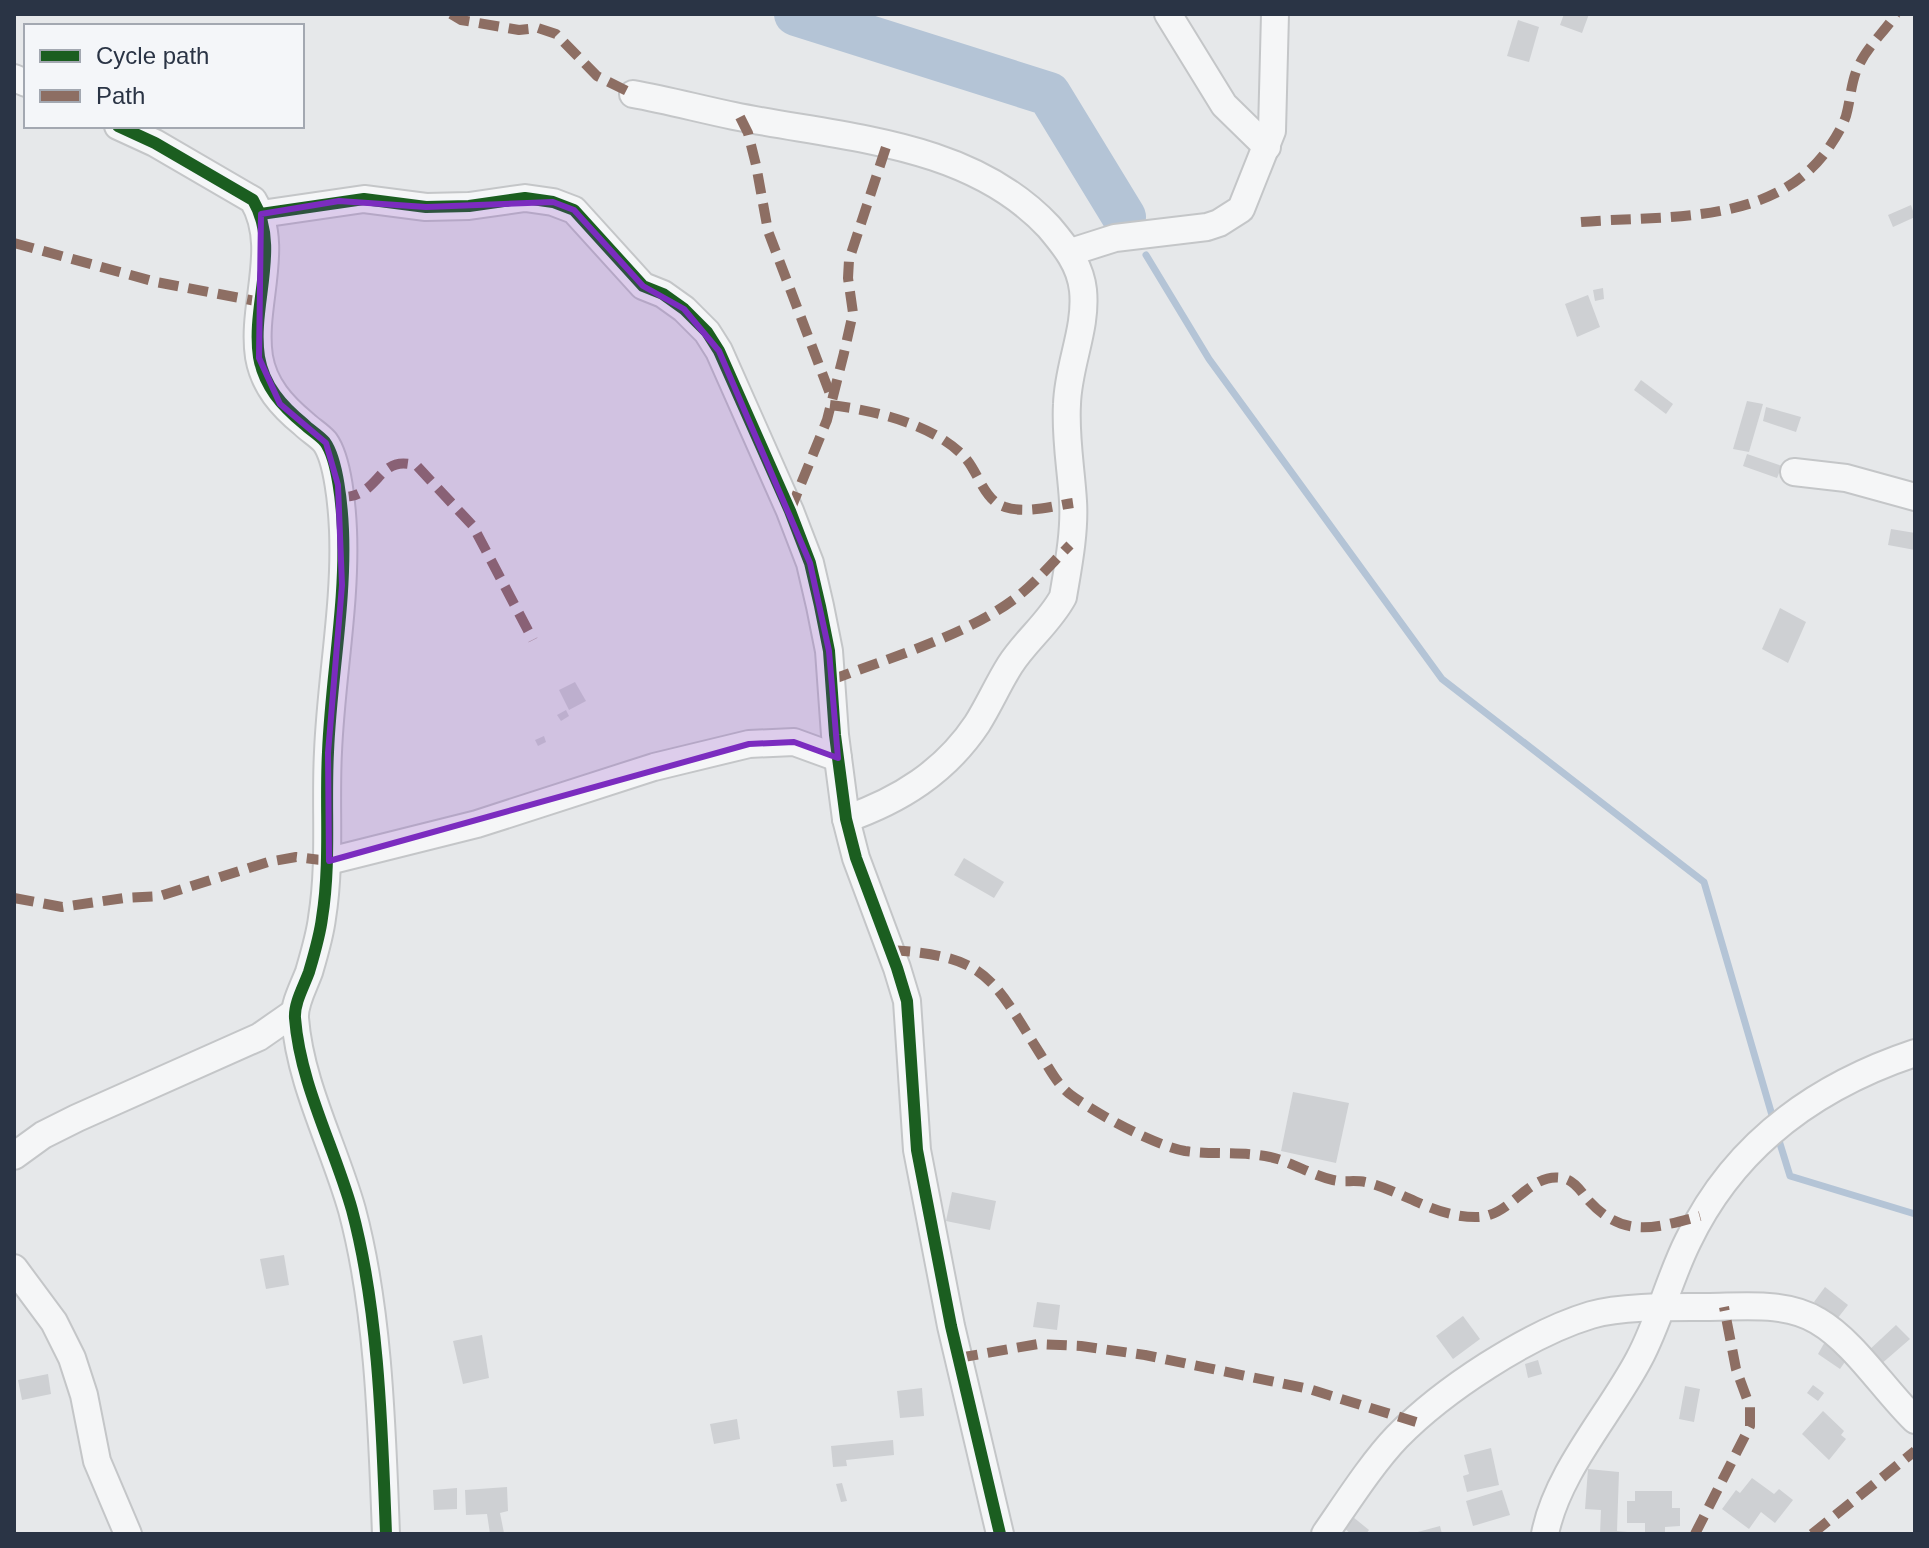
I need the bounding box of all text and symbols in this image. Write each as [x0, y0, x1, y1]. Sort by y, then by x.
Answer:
legend [24, 24, 304, 128]
text: Cycle path [96, 42, 209, 69]
text: Path [96, 82, 145, 109]

